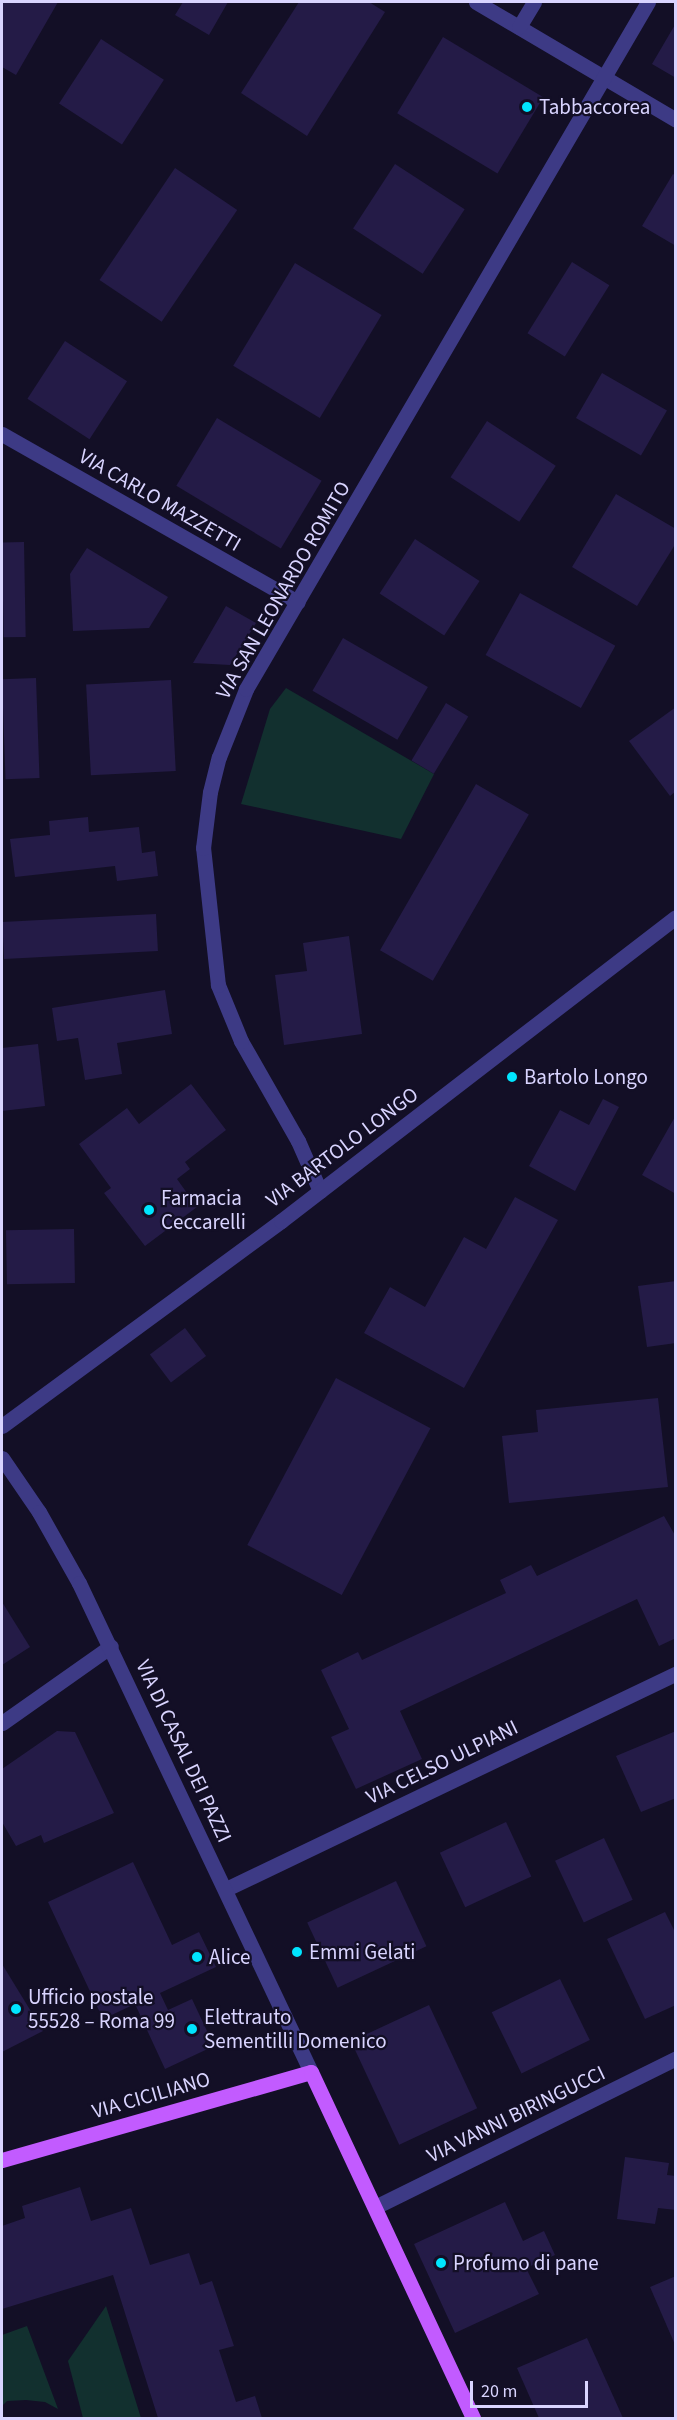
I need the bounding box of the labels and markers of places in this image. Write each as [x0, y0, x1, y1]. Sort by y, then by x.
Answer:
place label: Tabbaccorea [539, 94, 650, 120]
marker: Tabbaccorea [520, 100, 534, 114]
place label: Bartolo Longo [524, 1064, 648, 1090]
marker: Bartolo Longo [505, 1070, 519, 1084]
place label: Farmacia Ceccarelli [161, 1185, 246, 1235]
marker: Farmacia Ceccarelli [142, 1203, 156, 1217]
place label: Emmi Gelati [309, 1939, 416, 1965]
place label: Alice [209, 1944, 250, 1970]
marker: Emmi Gelati [290, 1945, 304, 1959]
marker: Alice [190, 1950, 204, 1964]
place label: Ufficio postale 55528 – Roma 99 [28, 1984, 175, 2034]
marker: Ufficio postale 55528 – Roma 99 [9, 2002, 23, 2016]
place label: Elettrauto Sementilli Domenico [204, 2004, 387, 2054]
marker: Elettrauto Sementilli Domenico [185, 2022, 199, 2036]
place label: Profumo di pane [453, 2250, 599, 2276]
marker: Profumo di pane [434, 2256, 448, 2270]

